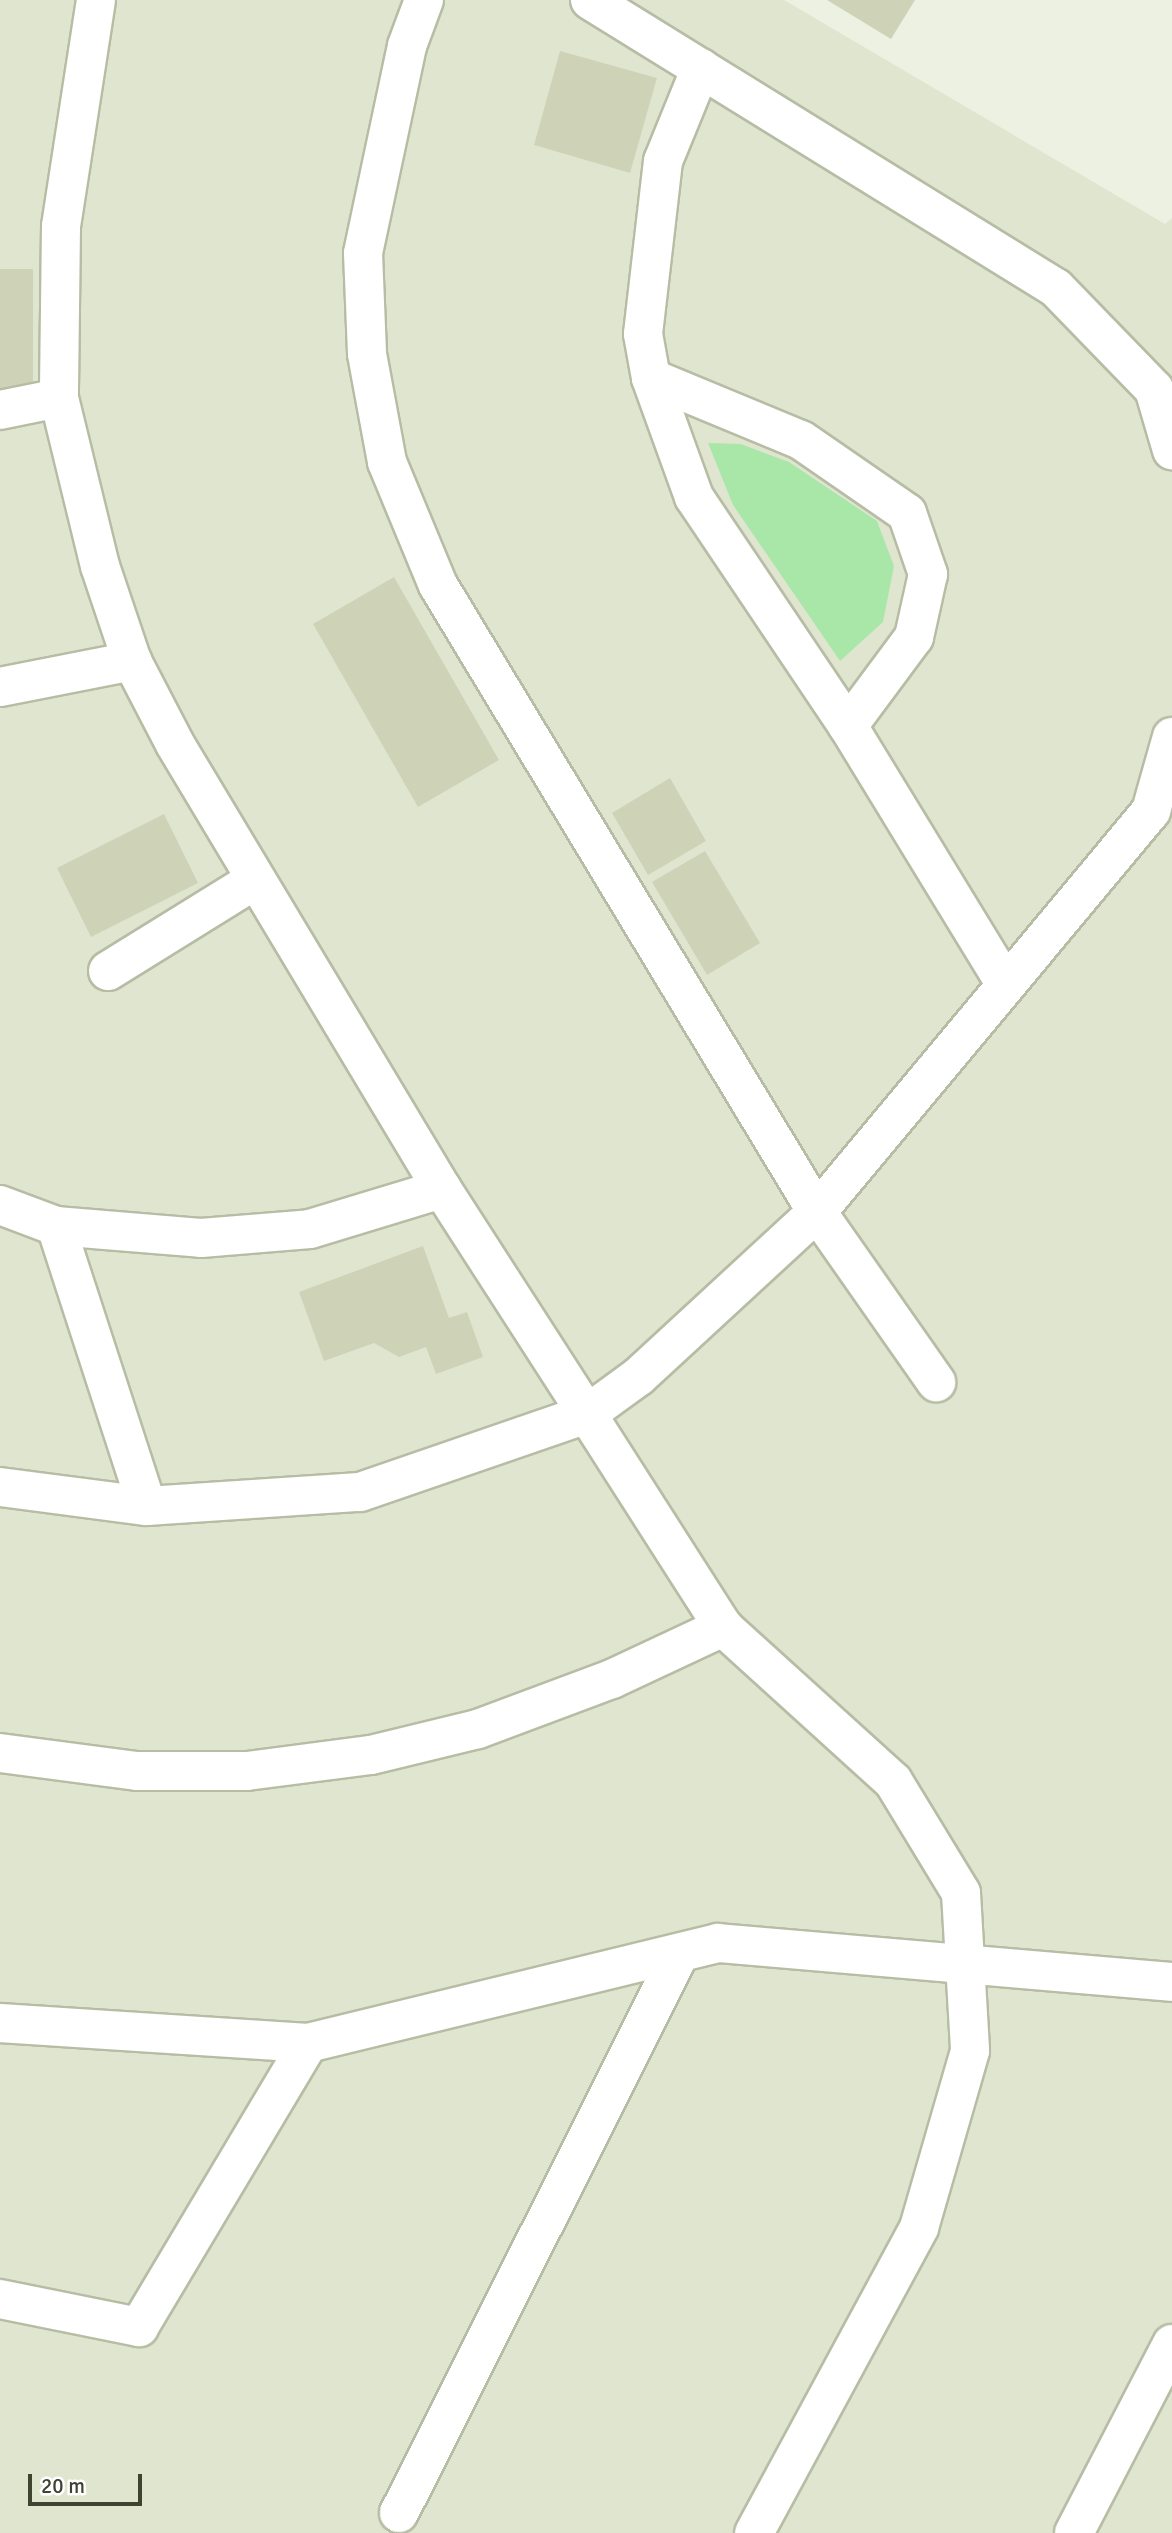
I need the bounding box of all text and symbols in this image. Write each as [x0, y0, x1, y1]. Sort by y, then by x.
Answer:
scale bar [32, 2460, 145, 2504]
text: 20 m [41, 2473, 85, 2499]

